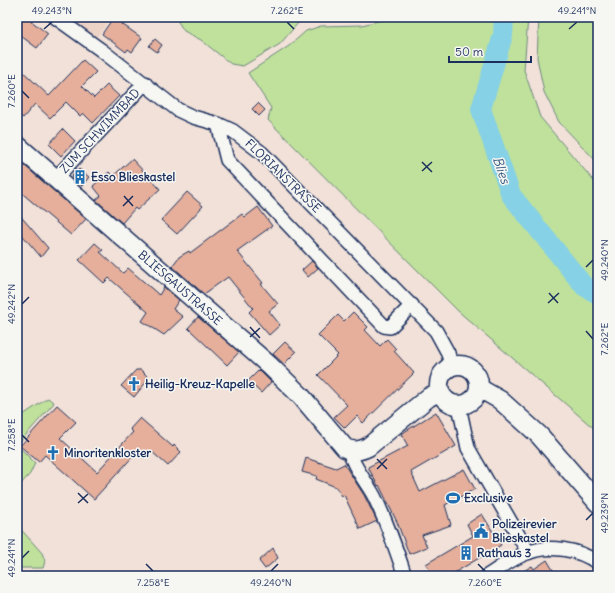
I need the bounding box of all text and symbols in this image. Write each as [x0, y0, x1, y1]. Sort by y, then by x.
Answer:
text: 49.243°N [32, 4, 72, 17]
text: 7.262°E [271, 4, 304, 17]
text: 49.241°N [558, 4, 596, 17]
scale bar [449, 38, 531, 64]
text: 50 m [455, 44, 484, 59]
text: 7.260°E [5, 74, 18, 108]
street label: ZUM SCHWIMMBAD [57, 85, 143, 176]
street label: FLORIANSTRASSE [242, 136, 324, 216]
water label: Blies [489, 155, 514, 187]
building icon: Esso Blieskastel [72, 169, 88, 185]
place label: Esso Blieskastel [91, 169, 175, 184]
text: 49.240°N [598, 239, 611, 281]
street label: BLIESGAUSTRASSE [135, 247, 225, 328]
text: 49.242°N [5, 284, 18, 324]
text: 7.262°E [598, 322, 611, 355]
church icon: Heilig-Kreuz-Kapelle [126, 376, 142, 392]
place label: Heilig-Kreuz-Kapelle [145, 376, 255, 392]
text: 7.258°E [5, 418, 18, 452]
church icon: Minoritenkloster [45, 445, 61, 461]
place label: Minoritenkloster [64, 445, 151, 460]
sports icon: Exclusive [445, 490, 461, 506]
place label: Exclusive [464, 490, 513, 505]
text: 49.239°N [598, 493, 611, 533]
place label: Polizeirevier Blieskastel [492, 516, 557, 545]
public building icon: Polizeirevier Blieskastel [473, 523, 489, 539]
text: 49.241°N [5, 539, 18, 577]
building icon: Rathaus 3 [458, 545, 474, 561]
place label: Rathaus 3 [477, 545, 532, 560]
text: 7.258°E [136, 576, 170, 589]
text: 49.240°N [250, 576, 292, 589]
text: 7.260°E [468, 576, 502, 589]

